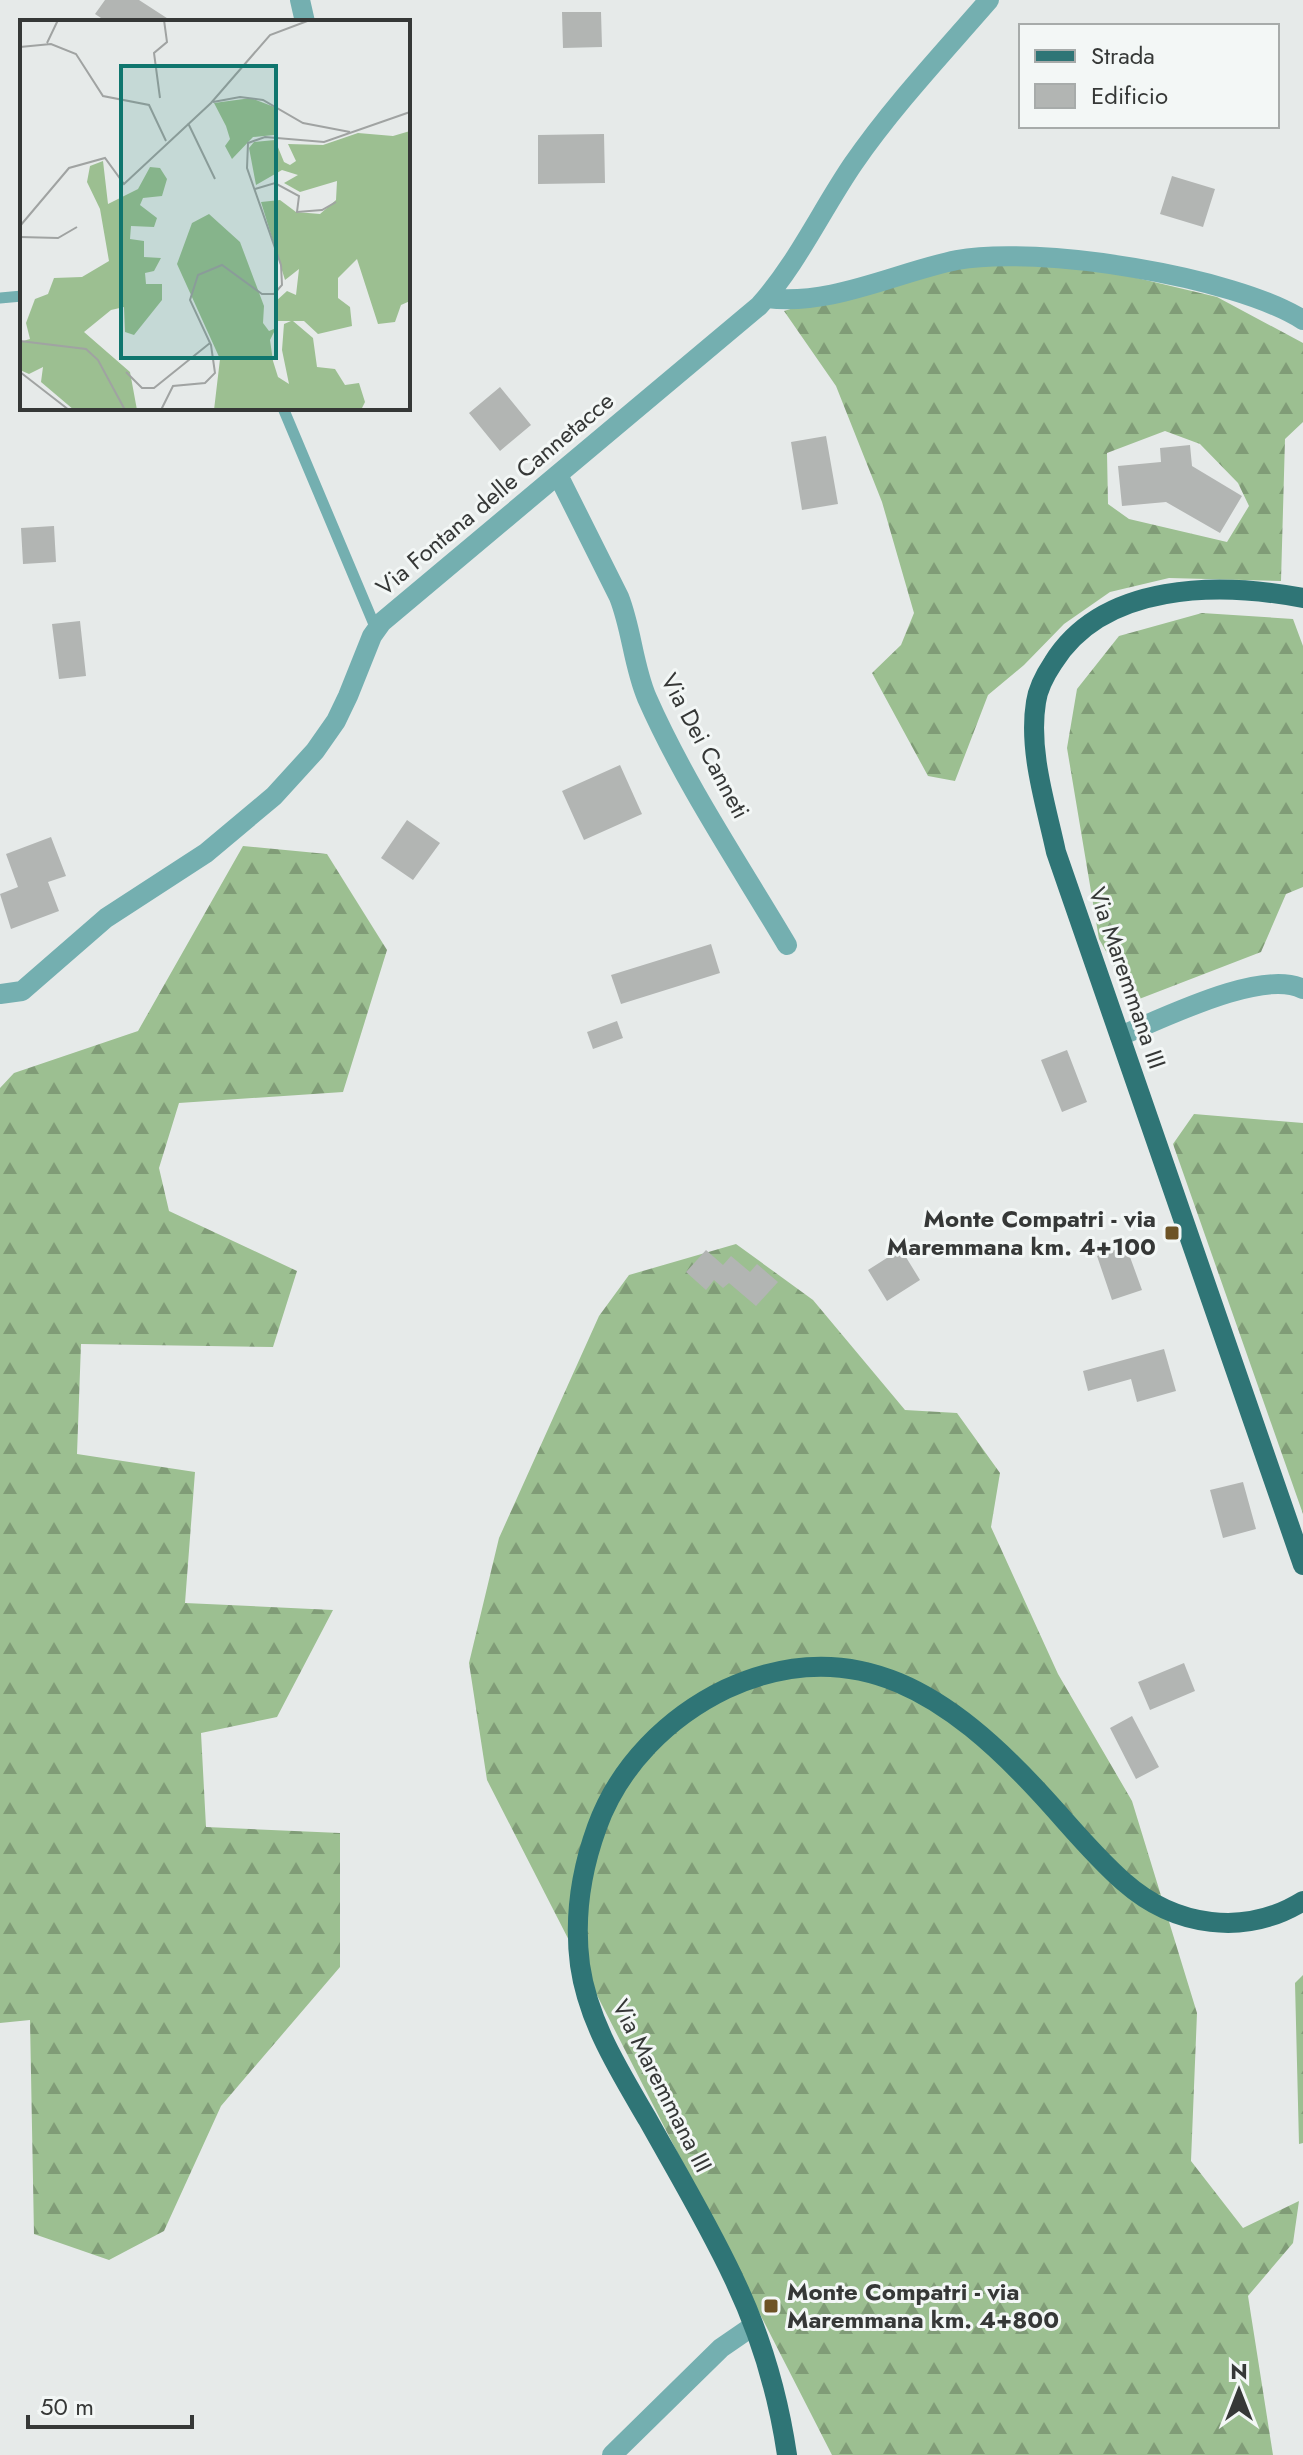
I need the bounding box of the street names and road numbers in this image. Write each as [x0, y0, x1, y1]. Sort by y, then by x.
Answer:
street label: Via Fontana delle Cannetacce [368, 383, 621, 604]
street label: Via Dei Canneti [652, 667, 759, 825]
street label: Via Maremmana III [1080, 882, 1175, 1073]
street label: Via Maremmana III [604, 1993, 721, 2178]

